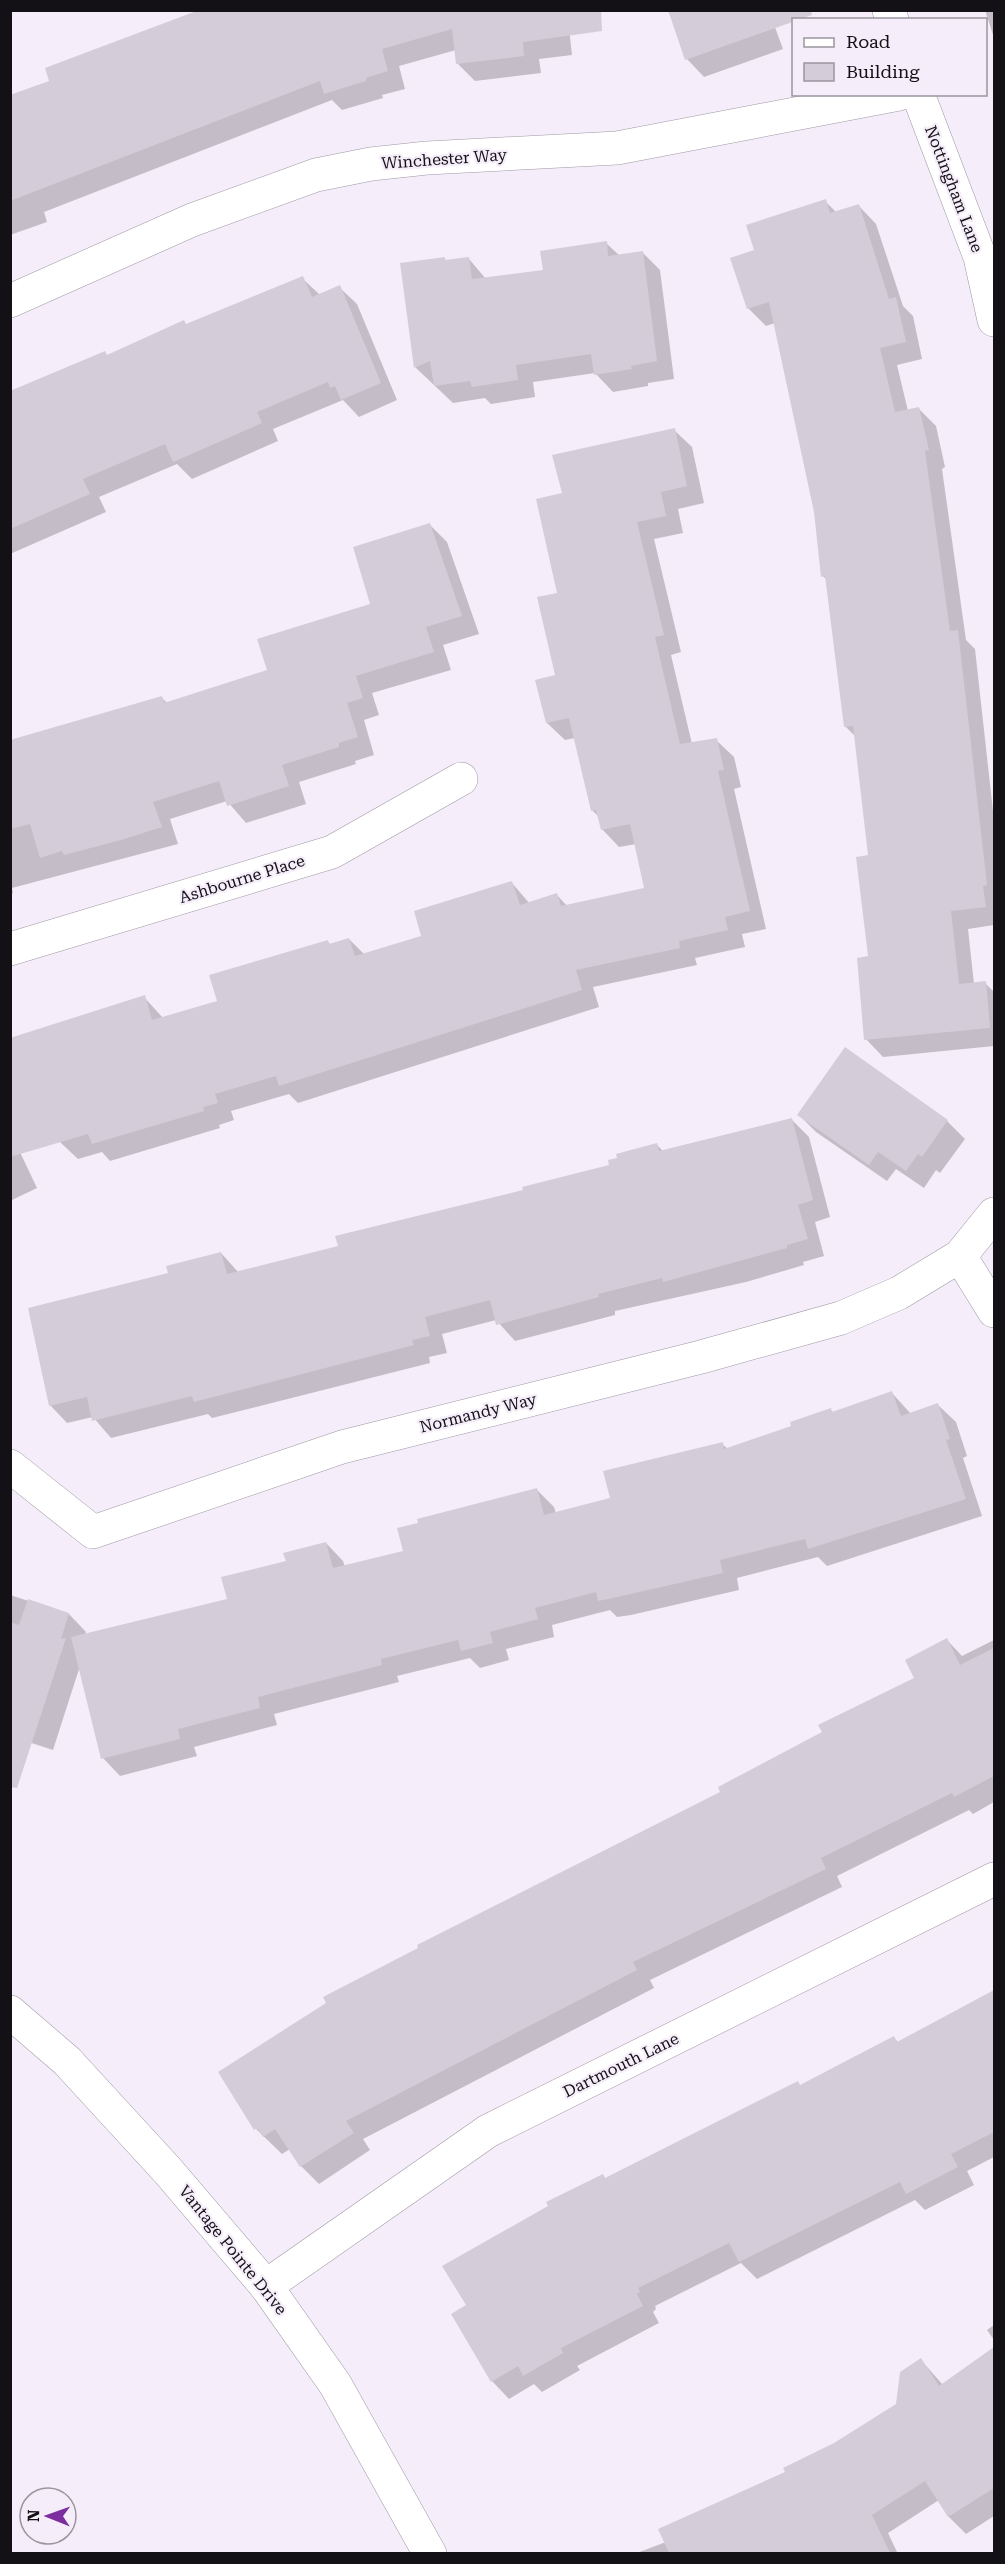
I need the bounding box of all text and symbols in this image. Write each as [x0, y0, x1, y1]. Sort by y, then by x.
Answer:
legend [792, 18, 987, 96]
text: Road [846, 31, 891, 52]
text: Building [846, 61, 920, 82]
street label: Nottingham Lane [921, 123, 987, 255]
street label: Winchester Way [381, 145, 508, 173]
street label: Ashbourne Place [177, 851, 307, 907]
street label: Normandy Way [418, 1389, 539, 1437]
street label: Dartmouth Lane [560, 2029, 682, 2101]
street label: Vantage Pointe Drive [175, 2182, 291, 2319]
north arrow [18, 2486, 78, 2546]
text: N [24, 2509, 43, 2522]

